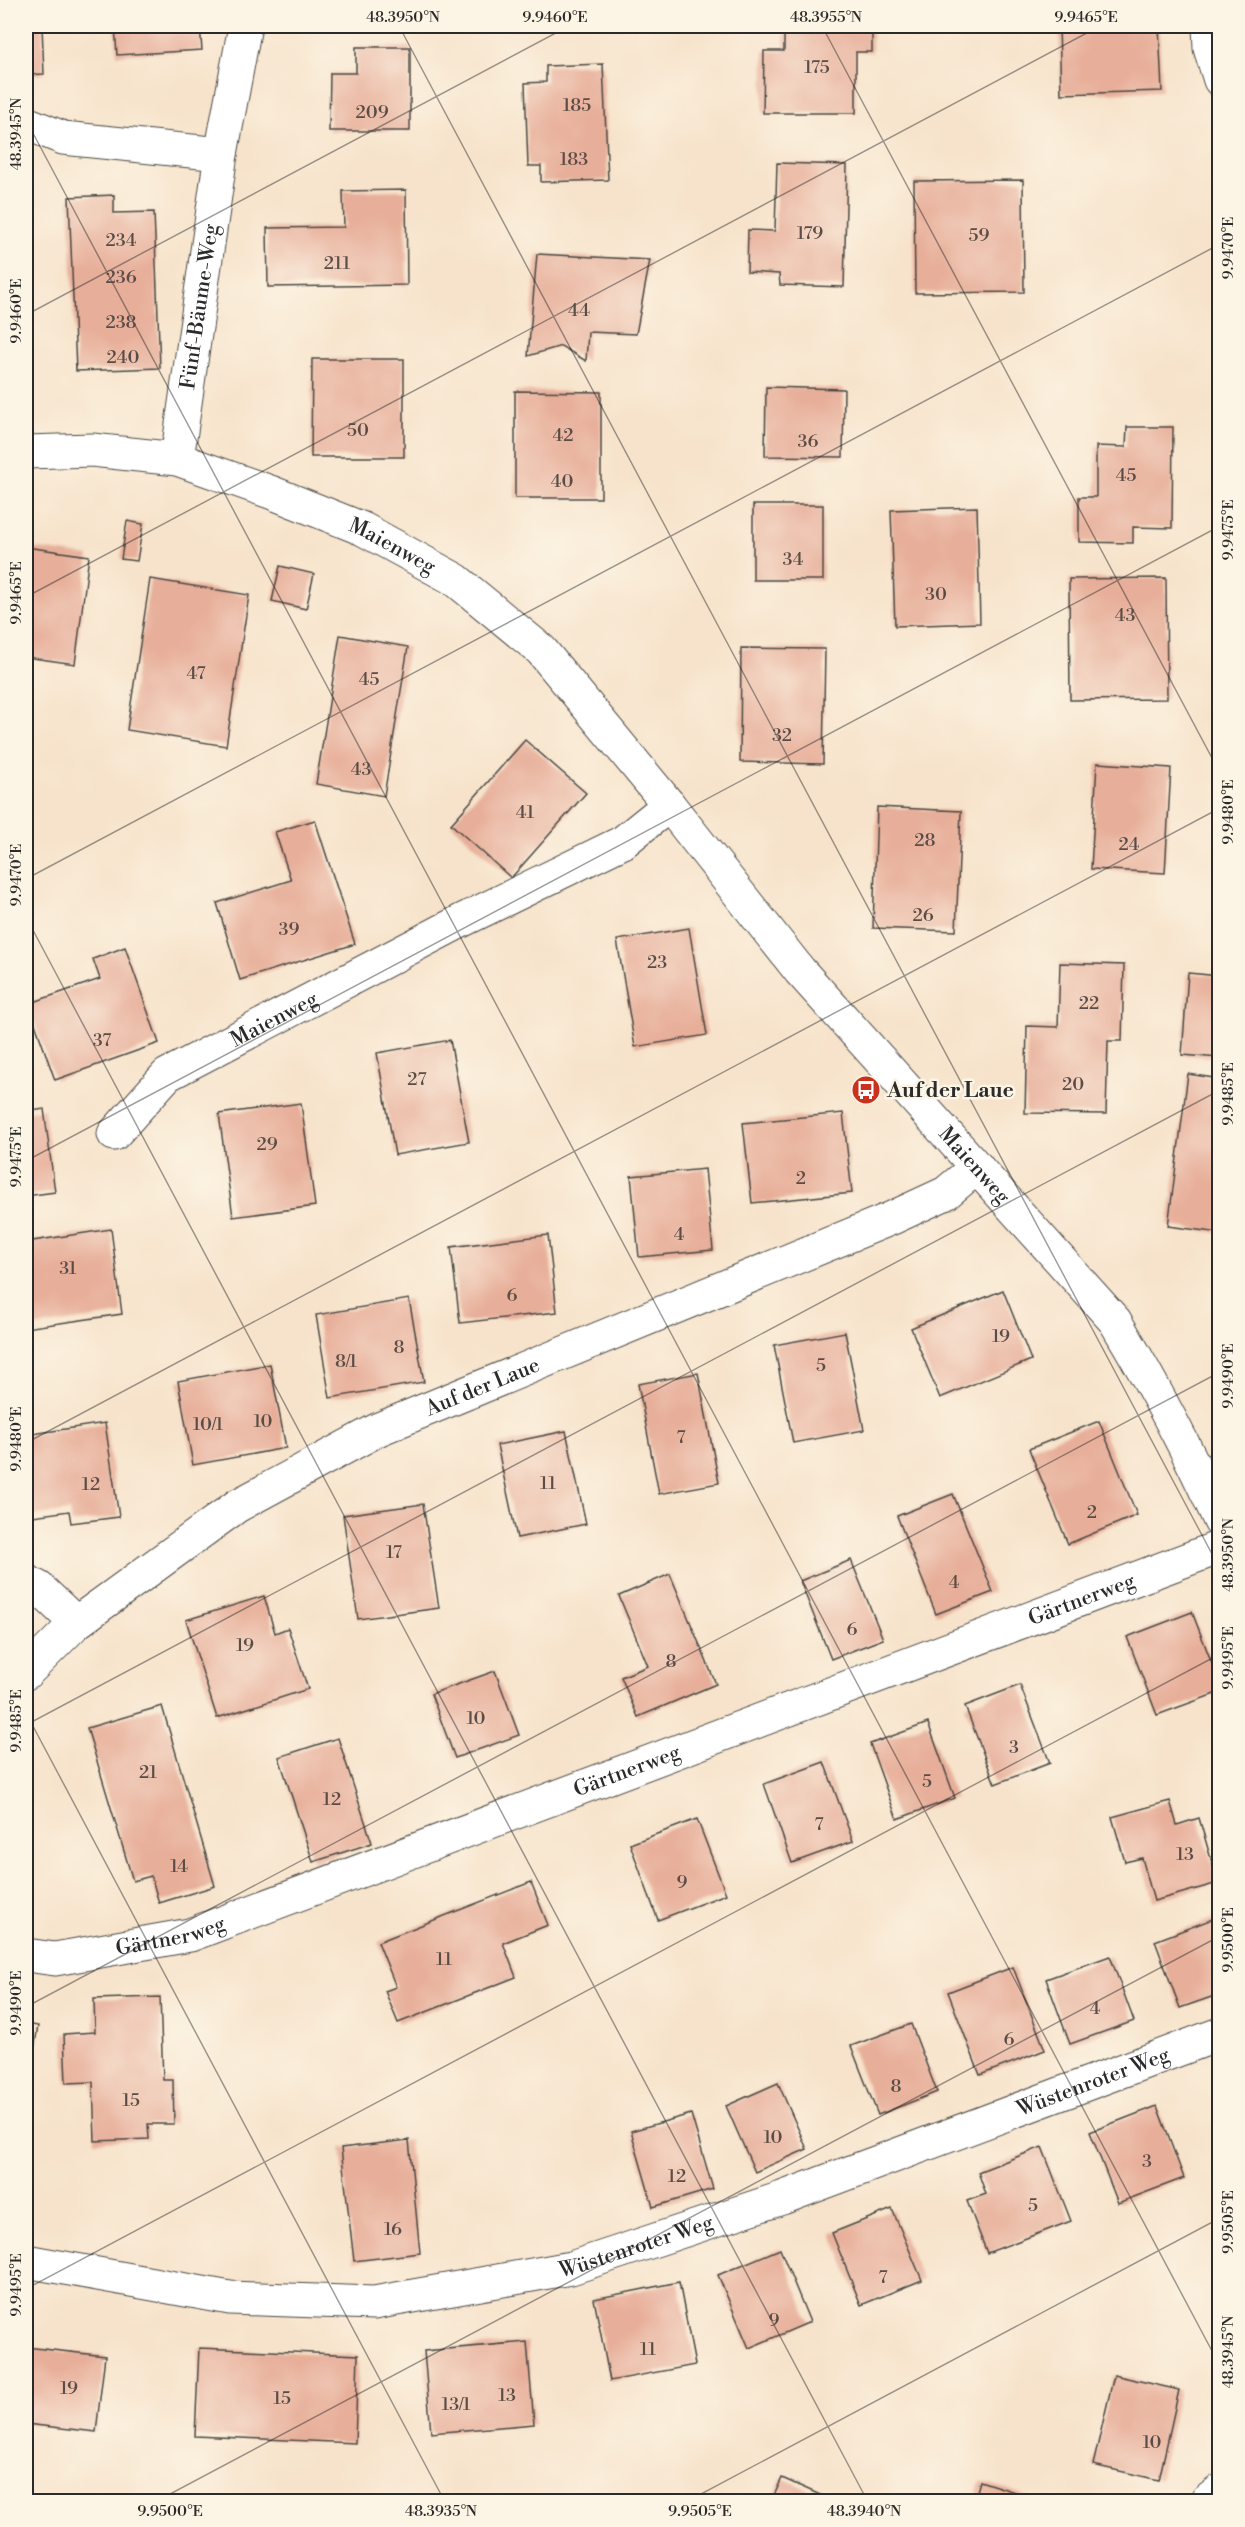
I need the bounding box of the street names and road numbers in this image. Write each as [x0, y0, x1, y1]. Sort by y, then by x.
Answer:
street label: Fünf-Bäume-Weg [175, 222, 225, 391]
street label: Maienweg [345, 513, 440, 580]
street label: Maienweg [226, 986, 323, 1053]
street label: Maienweg [932, 1122, 1015, 1210]
street label: Auf der Laue [421, 1352, 544, 1423]
street label: Gärtnerweg [1025, 1568, 1139, 1632]
street label: Gärtnerweg [570, 1739, 684, 1803]
street label: Gärtnerweg [114, 1911, 229, 1962]
street label: Wüstenroter Weg [1013, 2042, 1174, 2123]
street label: Wüstenroter Weg [556, 2210, 717, 2284]

